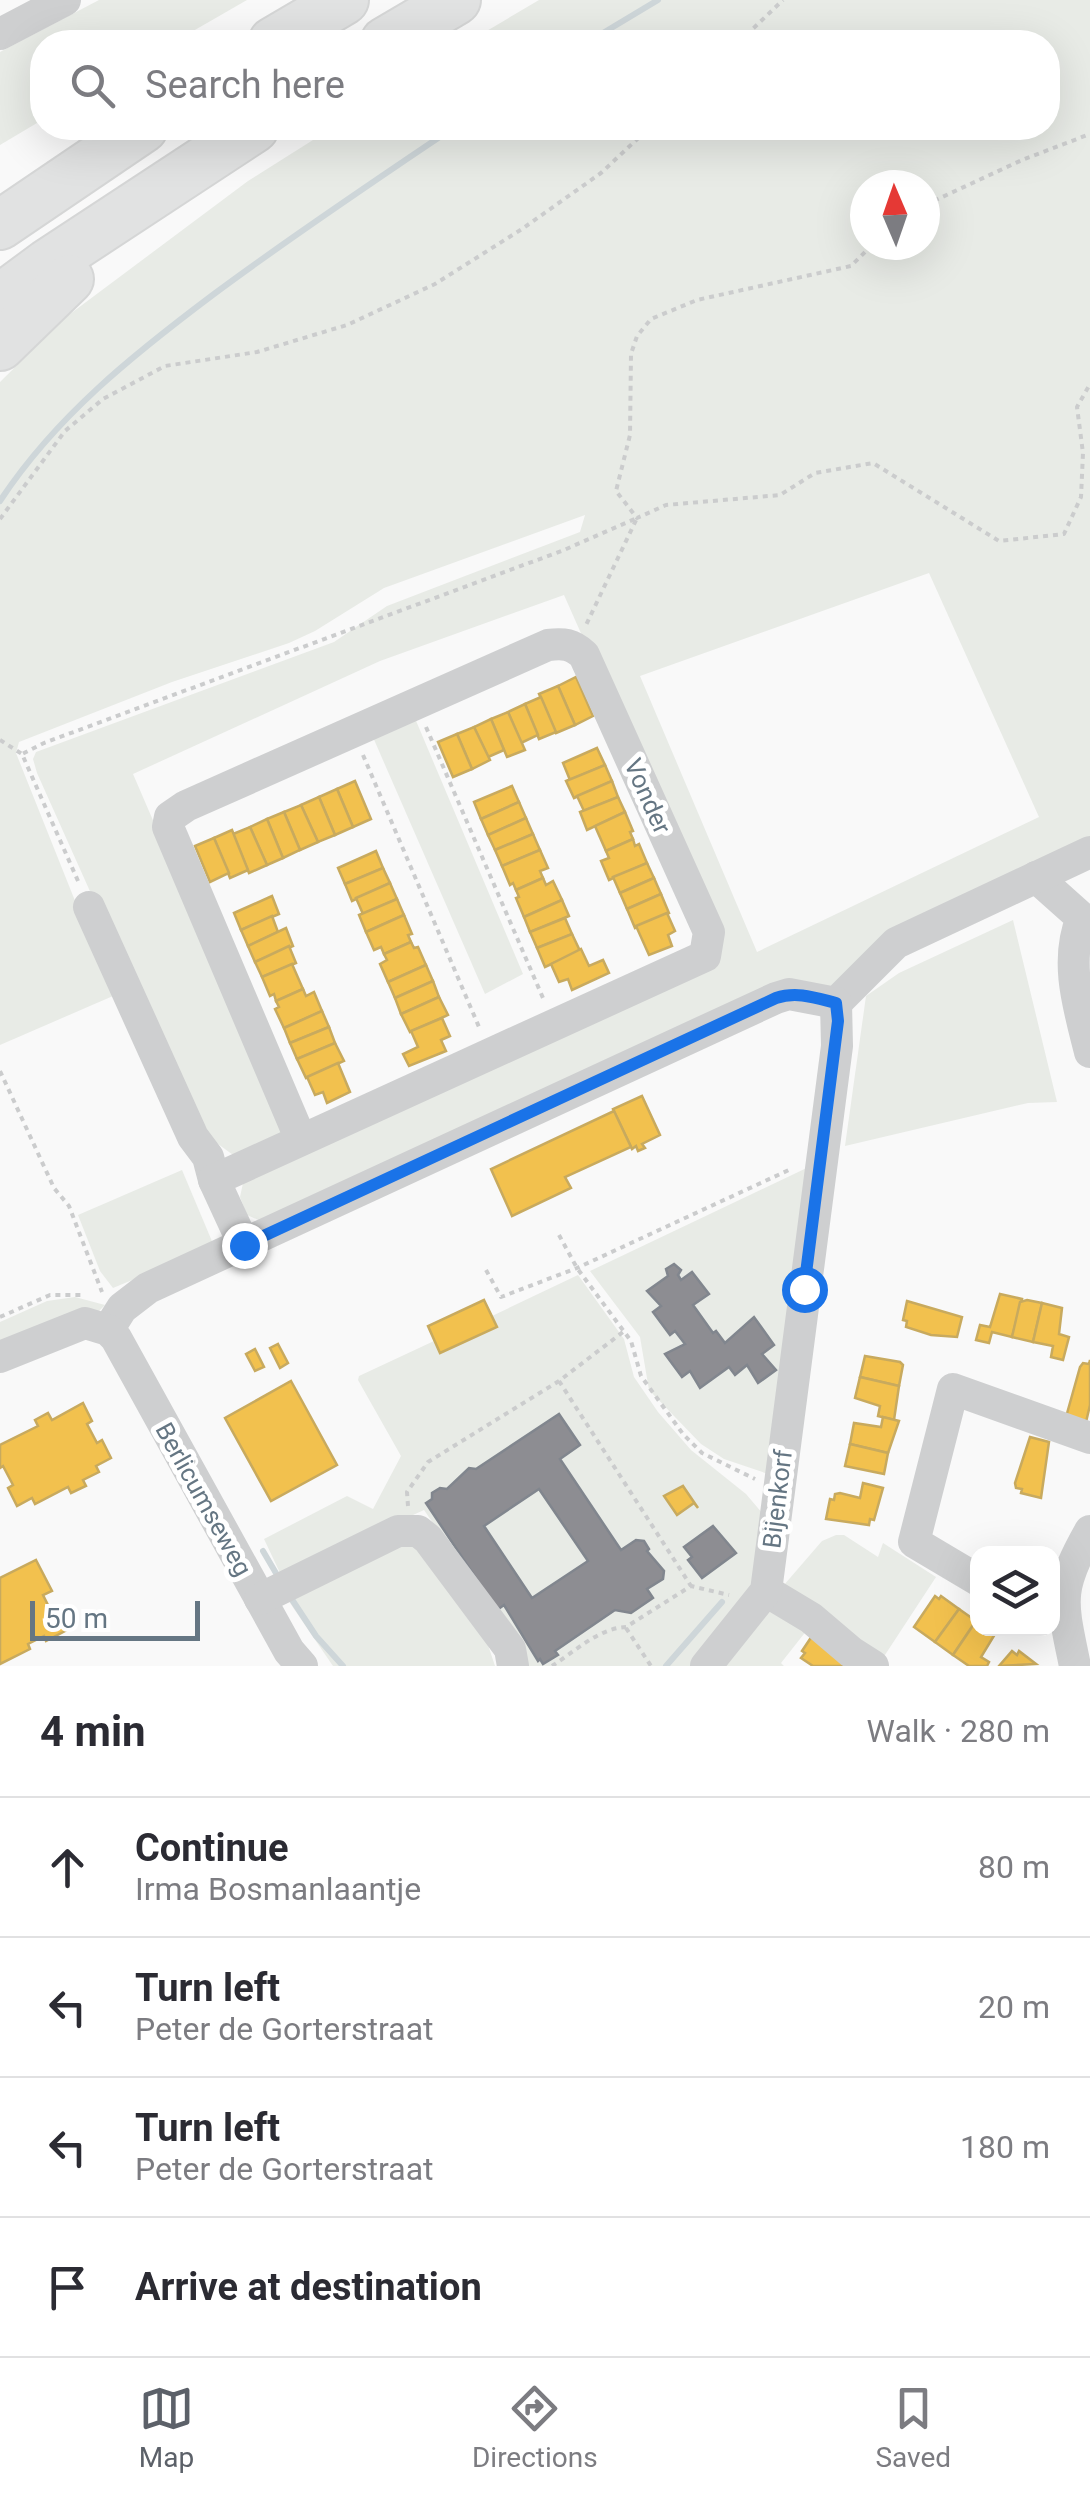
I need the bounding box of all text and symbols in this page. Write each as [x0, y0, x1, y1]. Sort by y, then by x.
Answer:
search box [30, 30, 1060, 140]
icon: search [65, 58, 120, 113]
text: Search here [145, 63, 345, 107]
north arrow [850, 170, 940, 260]
street label: Vonder [618, 754, 677, 839]
route end [222, 1223, 268, 1269]
route start [782, 1267, 828, 1313]
street label: Berlicumseweg [150, 1418, 258, 1581]
street label: Bijenkorf [757, 1448, 798, 1550]
map controls [970, 1546, 1060, 1636]
button: layers [970, 1546, 1060, 1636]
scale bar [30, 1596, 200, 1640]
text: 50 m [45, 1602, 108, 1635]
text: 4 min [40, 1707, 146, 1756]
text: Walk · 280 m [867, 1712, 1050, 1750]
text: Continue [135, 1826, 289, 1870]
icon: ahead [40, 1840, 95, 1895]
text: 80 m [978, 1848, 1050, 1886]
text: Irma Bosmanlaantje [135, 1870, 421, 1908]
text: Turn left [135, 1966, 280, 2010]
icon: left [40, 1980, 95, 2035]
text: 20 m [978, 1988, 1050, 2026]
text: Peter de Gorterstraat [135, 2010, 434, 2048]
text: Turn left [135, 2106, 280, 2150]
icon: left [40, 2120, 95, 2175]
text: 180 m [960, 2128, 1050, 2166]
text: Peter de Gorterstraat [135, 2150, 434, 2188]
icon: arrive [40, 2260, 95, 2315]
text: Arrive at destination [135, 2265, 482, 2309]
tab: Map [139, 2381, 194, 2474]
tab: Directions [472, 2381, 598, 2474]
tab: Saved [875, 2381, 951, 2474]

